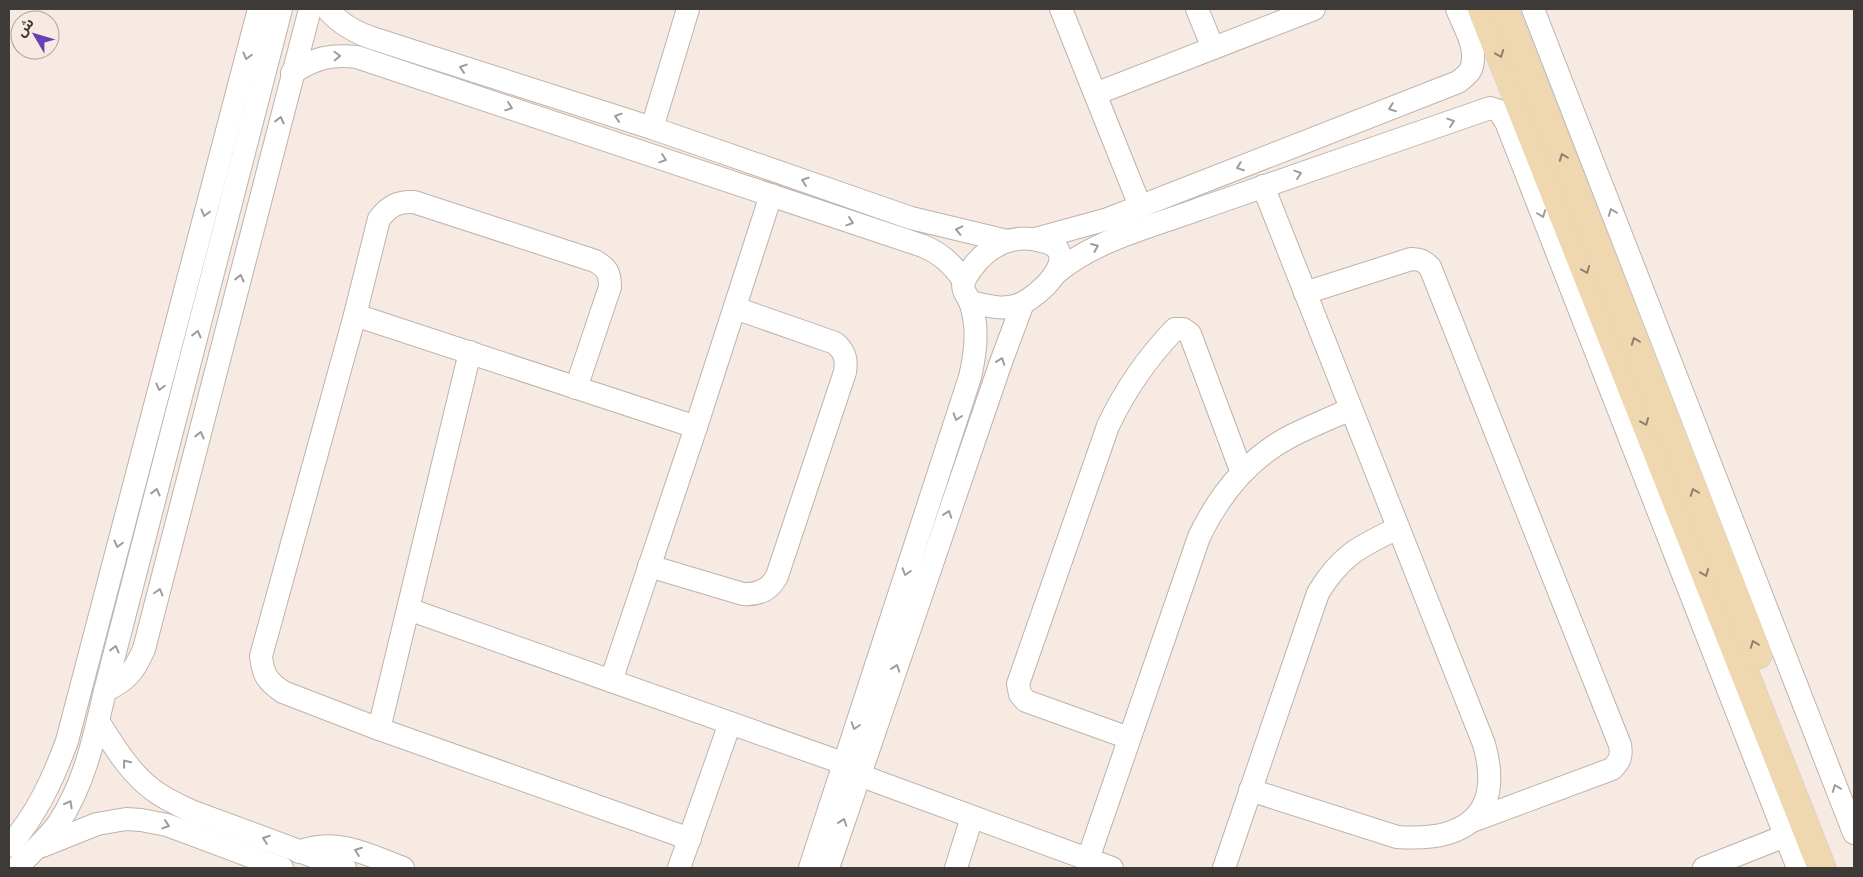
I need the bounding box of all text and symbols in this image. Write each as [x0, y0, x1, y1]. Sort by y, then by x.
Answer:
north arrow [10, 10, 60, 60]
text: ش [13, 15, 37, 39]
one-way arrow [1494, 49, 1504, 58]
one-way arrow [242, 51, 252, 59]
one-way arrow [333, 51, 341, 62]
one-way arrow [459, 63, 468, 73]
one-way arrow [504, 101, 512, 111]
one-way arrow [1388, 103, 1396, 113]
one-way arrow [614, 113, 622, 123]
one-way arrow [274, 116, 285, 125]
one-way arrow [1447, 117, 1455, 127]
one-way arrow [658, 153, 666, 163]
one-way arrow [1558, 154, 1568, 162]
one-way arrow [1236, 161, 1245, 172]
one-way arrow [1293, 170, 1301, 180]
one-way arrow [801, 177, 809, 187]
one-way arrow [1608, 208, 1618, 217]
one-way arrow [201, 209, 211, 217]
one-way arrow [1536, 209, 1546, 218]
one-way arrow [845, 216, 854, 226]
one-way arrow [955, 225, 964, 236]
one-way arrow [1090, 243, 1099, 254]
one-way arrow [1580, 266, 1590, 274]
one-way arrow [234, 273, 245, 282]
one-way arrow [191, 331, 201, 339]
one-way arrow [1631, 337, 1641, 346]
one-way arrow [995, 357, 1005, 366]
one-way arrow [155, 383, 165, 391]
one-way arrow [953, 413, 963, 421]
one-way arrow [1639, 417, 1649, 425]
one-way arrow [194, 431, 205, 440]
one-way arrow [150, 487, 161, 496]
one-way arrow [1690, 489, 1700, 497]
one-way arrow [943, 511, 953, 519]
one-way arrow [114, 540, 124, 548]
one-way arrow [902, 567, 912, 575]
one-way arrow [1699, 568, 1709, 577]
one-way arrow [153, 588, 164, 597]
one-way arrow [1749, 640, 1760, 649]
one-way arrow [110, 646, 120, 654]
one-way arrow [890, 665, 900, 673]
one-way arrow [851, 721, 861, 730]
one-way arrow [123, 759, 132, 769]
one-way arrow [1832, 784, 1842, 792]
one-way arrow [63, 801, 73, 810]
one-way arrow [838, 818, 848, 827]
one-way arrow [162, 820, 170, 830]
one-way arrow [262, 835, 271, 845]
one-way arrow [354, 847, 363, 857]

